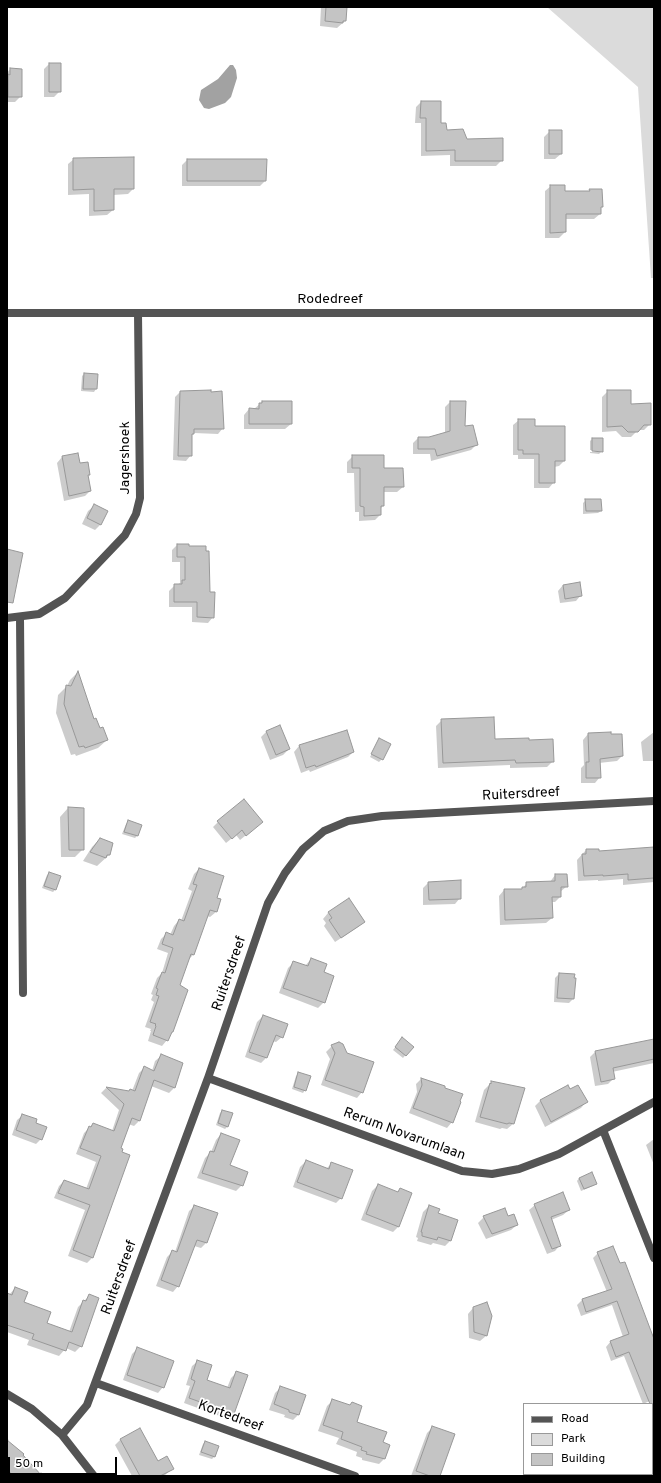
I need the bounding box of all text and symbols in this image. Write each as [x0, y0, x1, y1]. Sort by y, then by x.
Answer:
street label: Rodedreef [297, 292, 363, 308]
street label: Jagershoek [118, 421, 134, 495]
street label: Ruitersdreef [482, 785, 560, 805]
street label: Ruitersdreef [209, 935, 251, 1013]
street label: Rerum Novarumlaan [341, 1105, 467, 1165]
street label: Ruitersdreef [99, 1239, 141, 1317]
street label: Kortedreef [195, 1397, 265, 1437]
legend [523, 1403, 653, 1475]
text: Road [561, 1411, 589, 1427]
text: Park [561, 1431, 586, 1447]
scale bar [10, 1449, 119, 1475]
text: Building [561, 1451, 605, 1467]
text: 50 m [15, 1456, 43, 1472]

